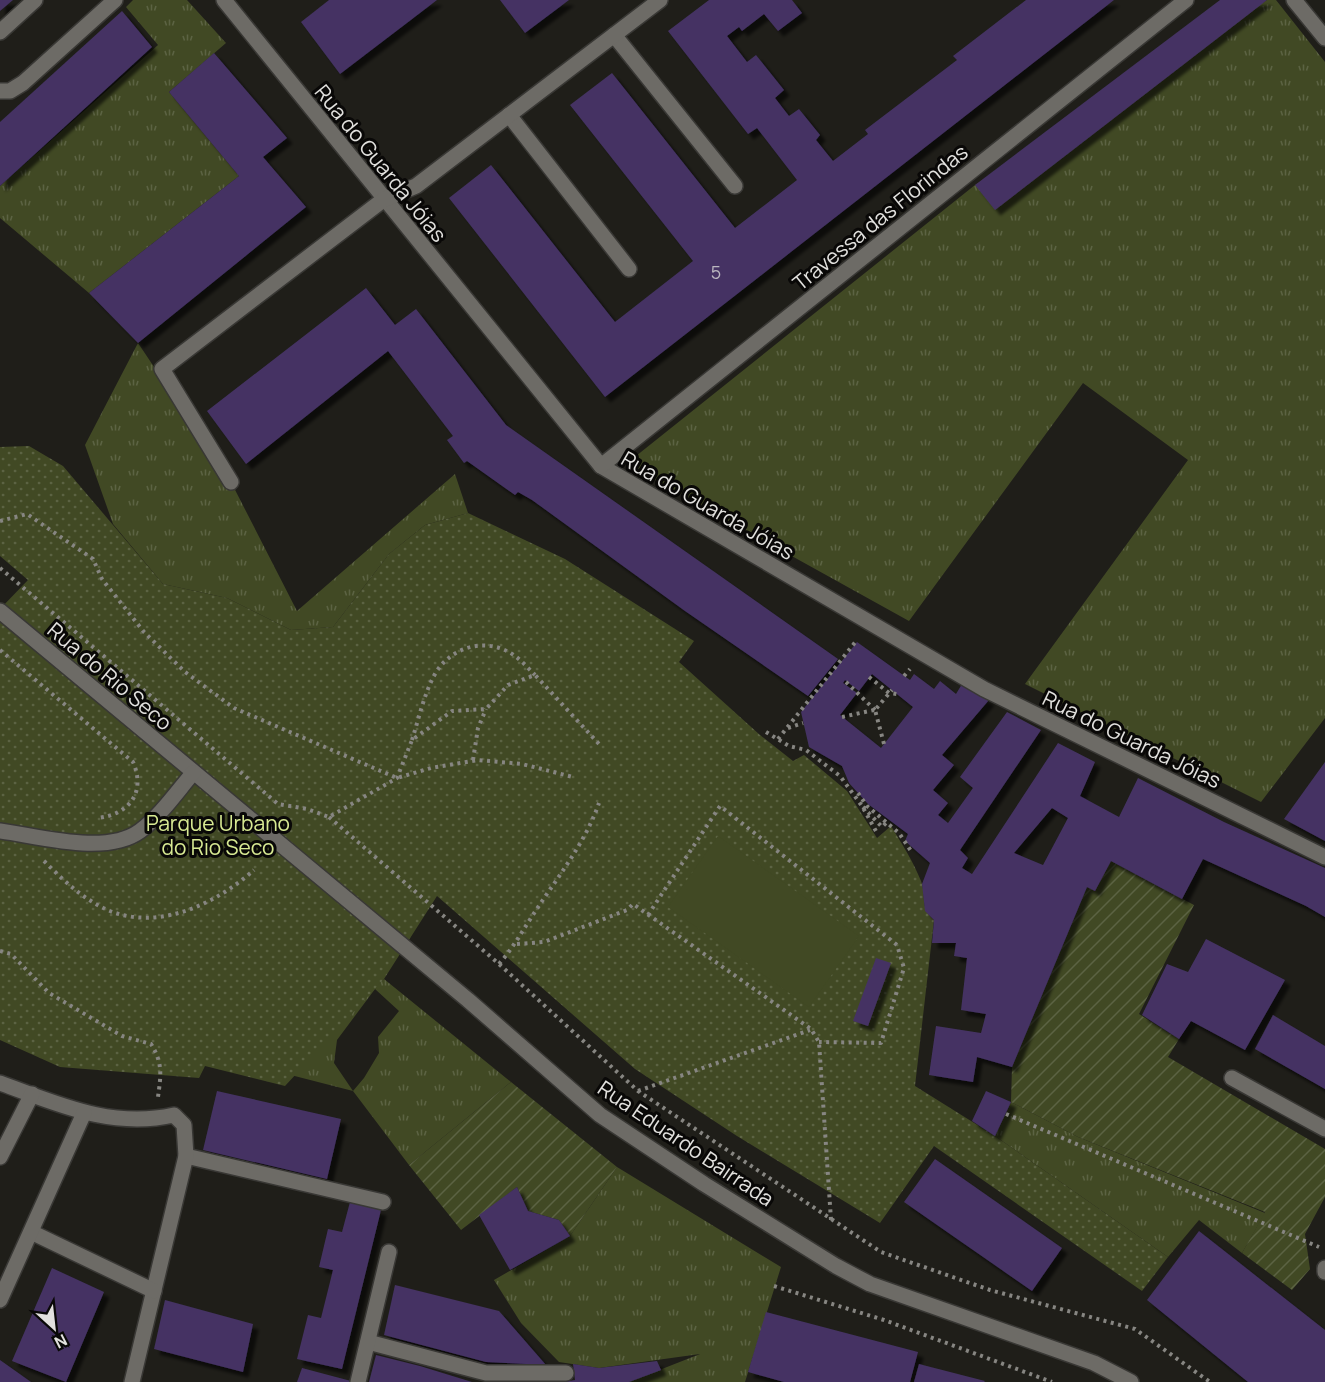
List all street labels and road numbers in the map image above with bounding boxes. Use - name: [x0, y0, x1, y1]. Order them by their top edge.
- street label: Rua do Guarda Jóias: [309, 78, 453, 248]
- street label: Travessa das Florindas: [787, 138, 973, 296]
- street label: Rua do Guarda Jóias: [617, 444, 799, 566]
- street label: Rua do Rio Seco: [42, 616, 178, 736]
- street label: Rua do Guarda Jóias: [1038, 684, 1226, 794]
- street label: Rua Eduardo Bairrada: [593, 1074, 779, 1212]

